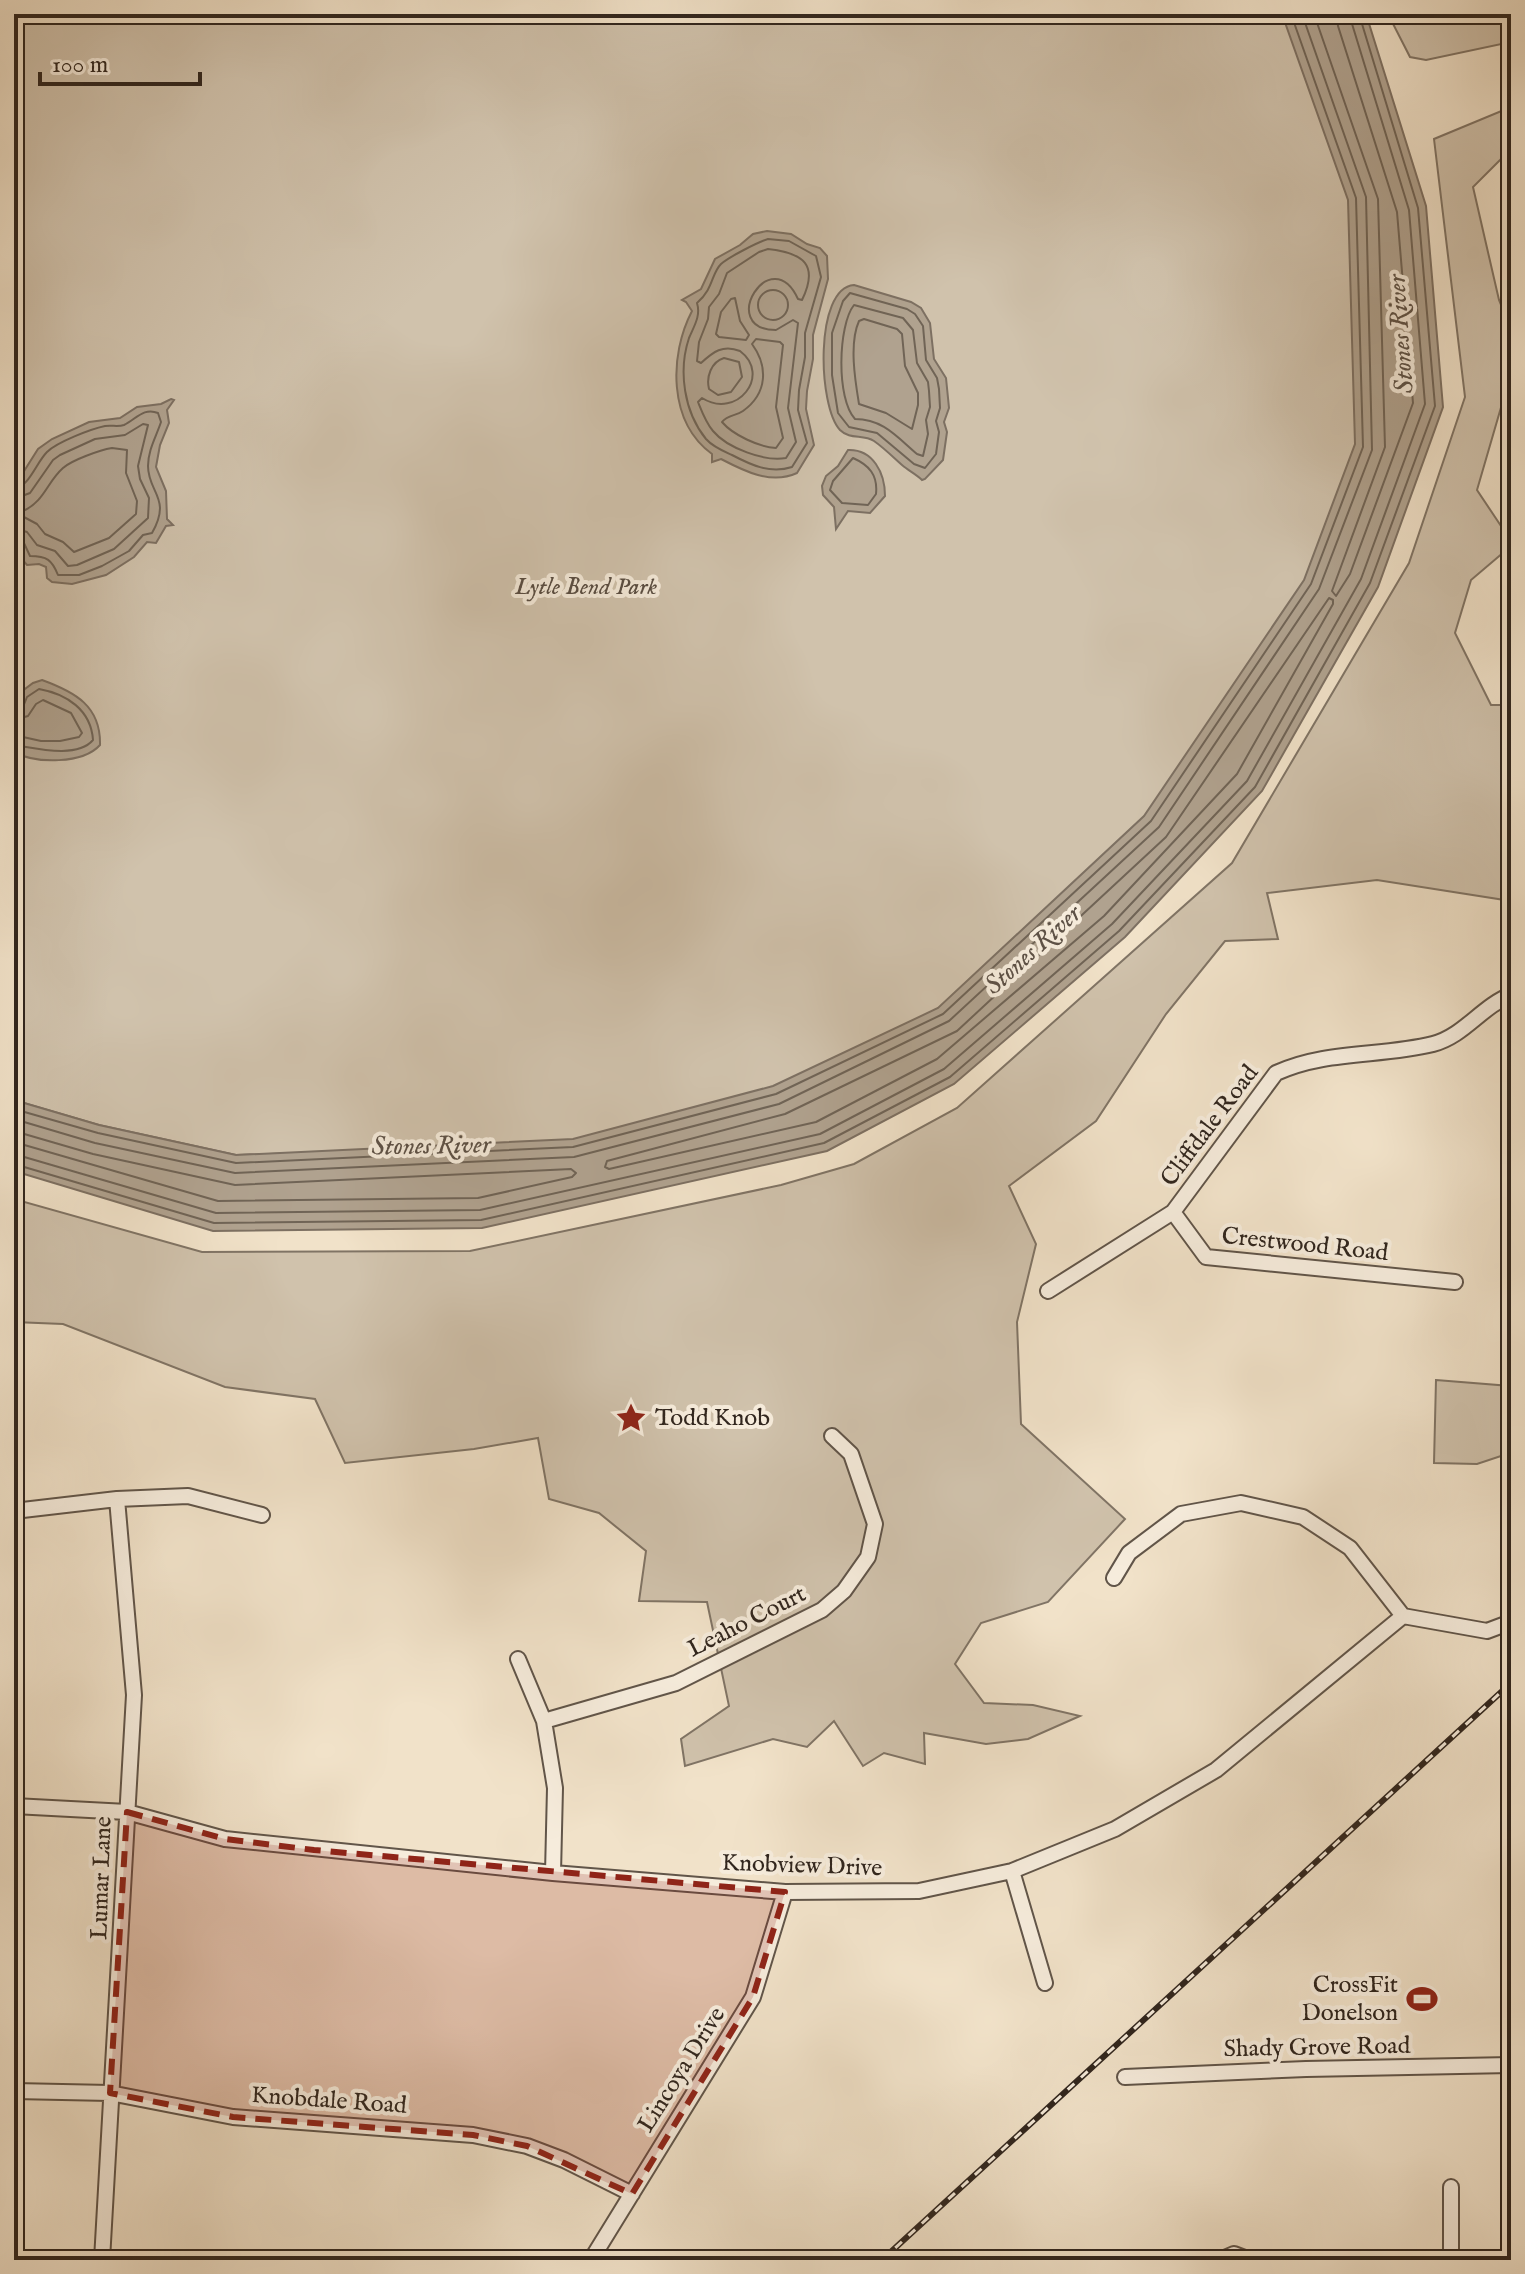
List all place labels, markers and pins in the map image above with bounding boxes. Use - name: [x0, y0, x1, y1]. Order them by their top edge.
- place icon: Todd Knob: [614, 1401, 648, 1435]
- place label: Todd Knob: [655, 1403, 770, 1434]
- place label: CrossFit Donelson: [1301, 1970, 1398, 2029]
- sports icon: CrossFit Donelson: [1405, 1982, 1439, 2016]

